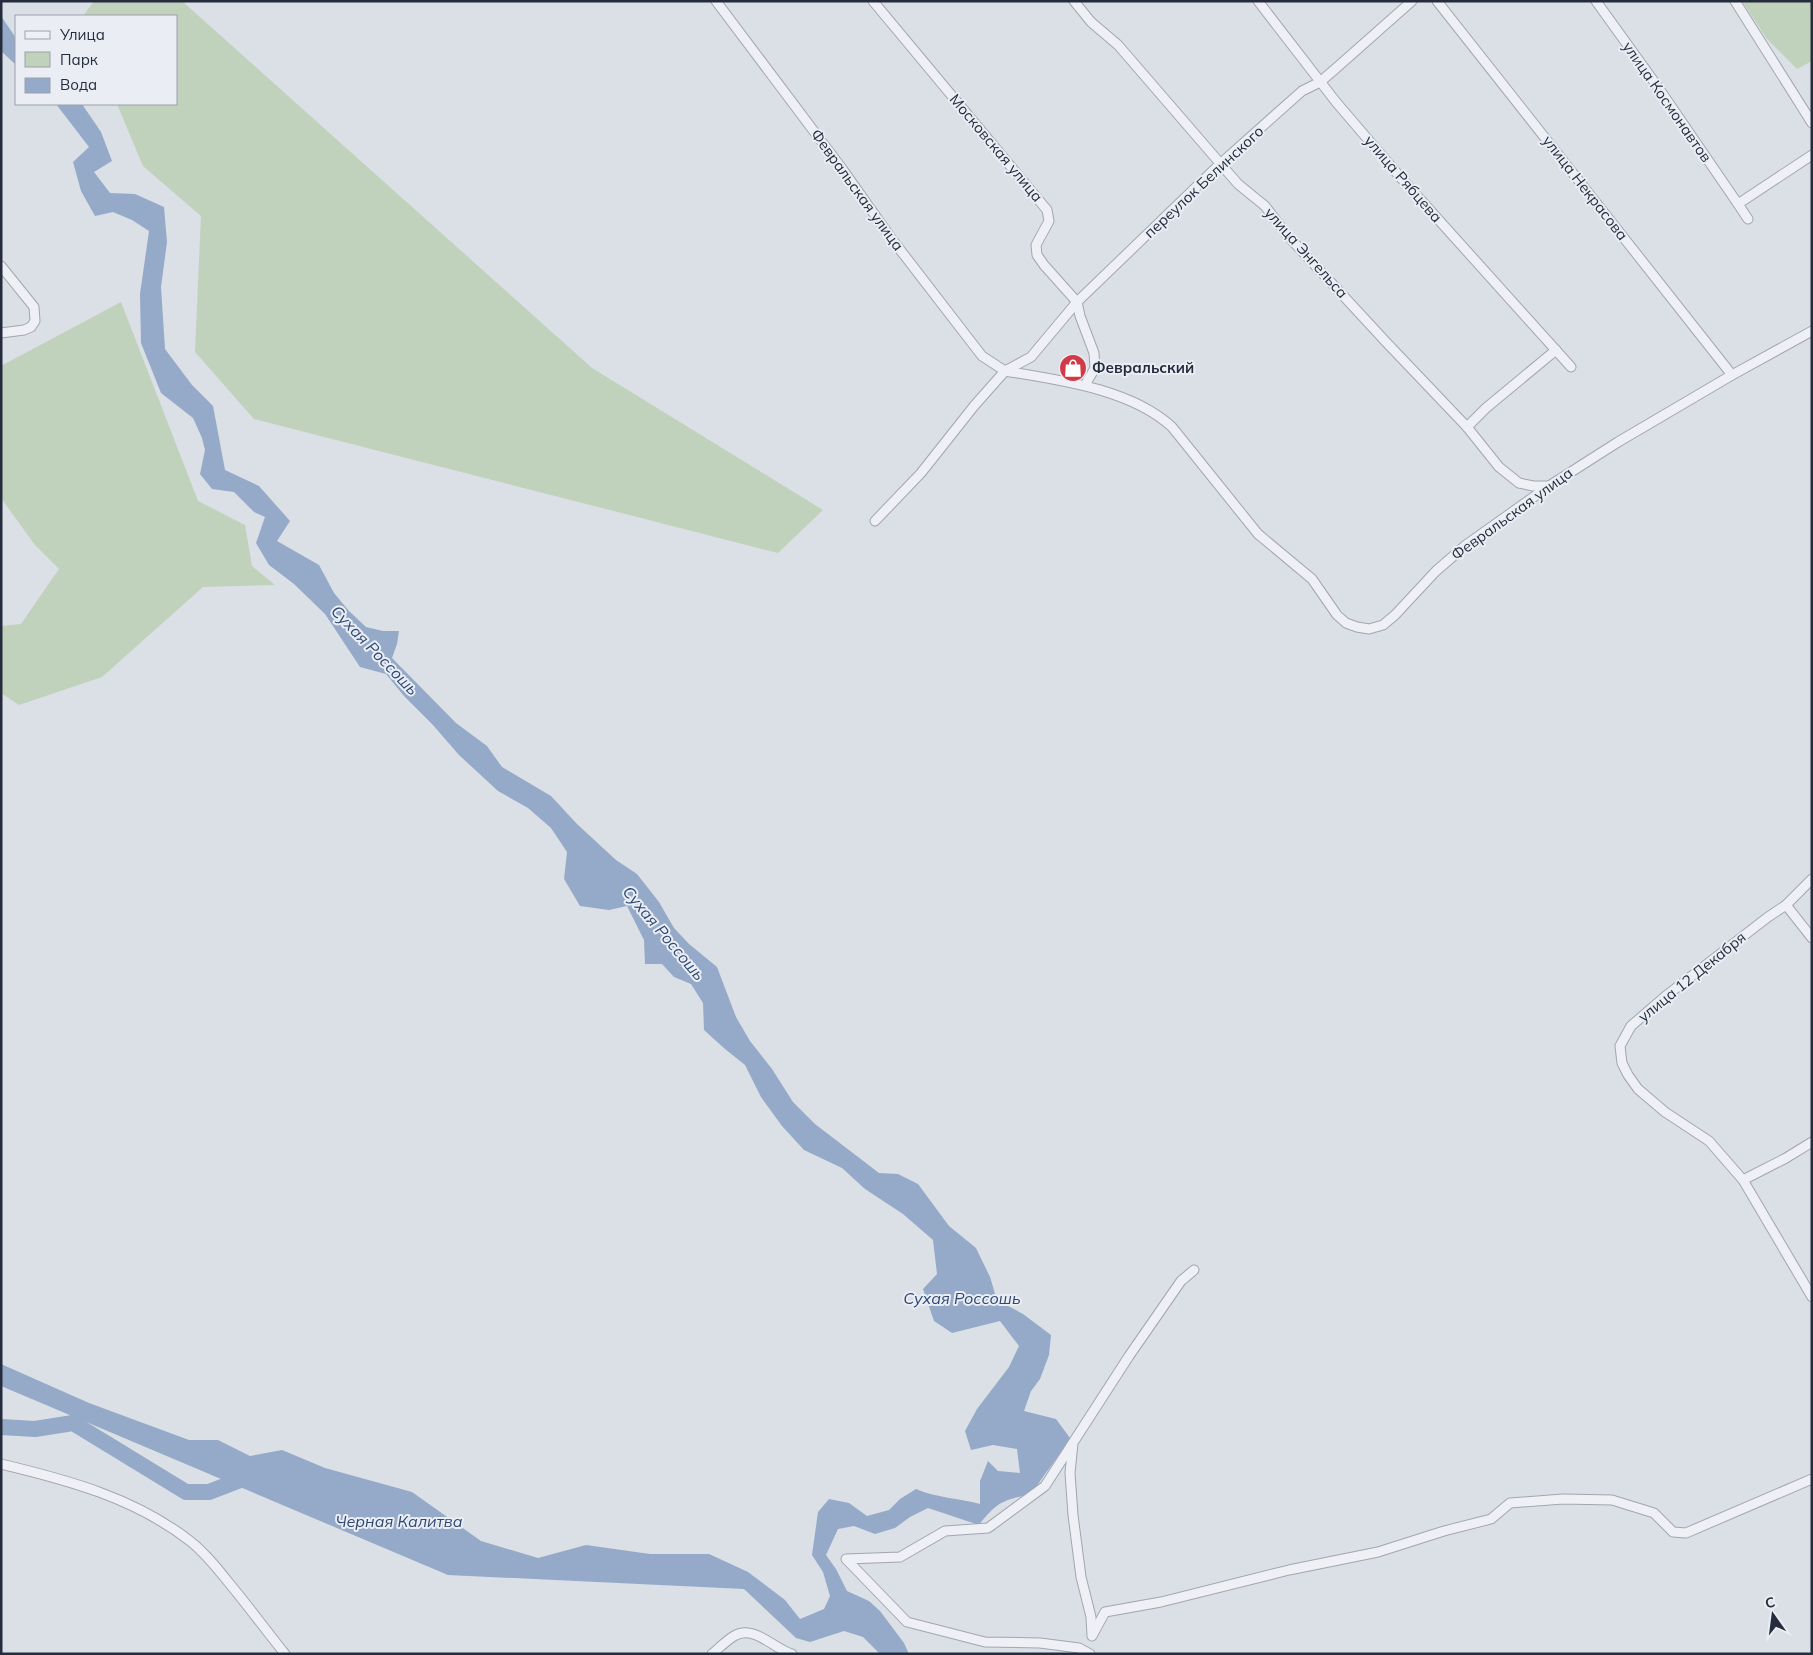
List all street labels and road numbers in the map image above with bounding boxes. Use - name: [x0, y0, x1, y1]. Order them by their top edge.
- street label: улица Космонавтов: [1619, 38, 1716, 166]
- street label: Московская улица: [946, 90, 1047, 205]
- street label: переулок Белинского: [1140, 121, 1267, 242]
- street label: Февральская улица: [807, 125, 908, 254]
- street label: улица Рябцева: [1360, 131, 1446, 226]
- street label: улица Некрасова: [1539, 132, 1632, 244]
- street label: улица Энгельса: [1261, 203, 1352, 302]
- street label: Февральская улица: [1447, 463, 1576, 564]
- street label: улица 12 Декабря: [1634, 927, 1749, 1026]

